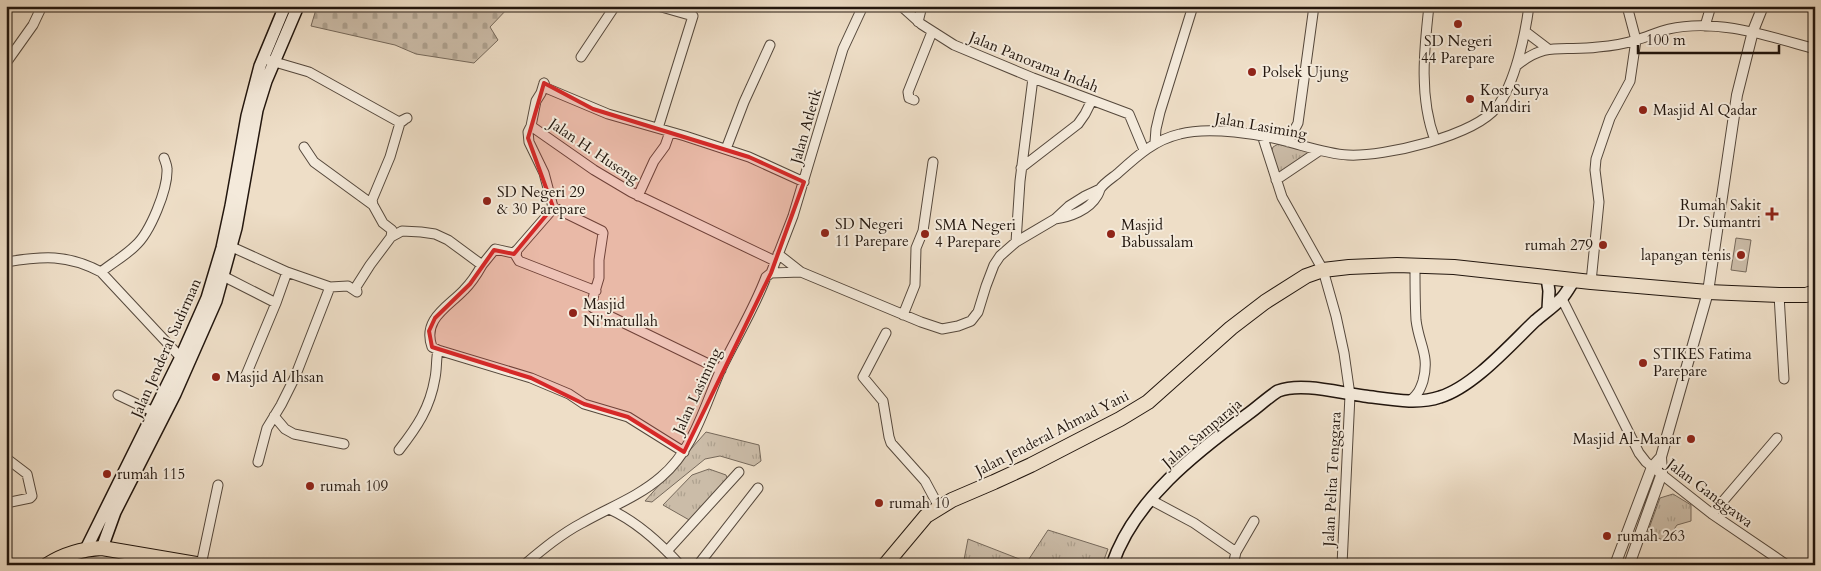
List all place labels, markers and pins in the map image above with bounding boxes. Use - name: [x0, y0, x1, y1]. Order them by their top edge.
- marker: SD Negeri 44 Parepare: [1452, 18, 1464, 30]
- place label: SD Negeri 44 Parepare: [1421, 31, 1495, 68]
- place label: Polsek Ujung: [1262, 62, 1349, 82]
- marker: Polsek Ujung: [1246, 66, 1258, 78]
- place label: Kost Surya Mandiri: [1480, 80, 1549, 117]
- marker: Kost Surya Mandiri: [1464, 93, 1476, 105]
- place label: Masjid Al Qadar: [1653, 100, 1757, 120]
- marker: Masjid Al Qadar: [1637, 104, 1649, 116]
- place label: SD Negeri 29 & 30 Parepare: [497, 182, 586, 219]
- marker: SD Negeri 29 & 30 Parepare: [481, 195, 493, 207]
- place label: Rumah Sakit Dr. Sumantri: [1678, 195, 1761, 232]
- marker: Rumah Sakit Dr. Sumantri: [1765, 207, 1779, 221]
- place label: SD Negeri 11 Parepare: [835, 214, 909, 251]
- place label: SMA Negeri 4 Parepare: [935, 215, 1016, 252]
- place label: Masjid Babussalam: [1121, 215, 1194, 252]
- marker: SD Negeri 11 Parepare: [819, 227, 831, 239]
- marker: SMA Negeri 4 Parepare: [919, 228, 931, 240]
- marker: Masjid Babussalam: [1105, 228, 1117, 240]
- place label: rumah 279: [1525, 235, 1593, 255]
- marker: rumah 279: [1597, 239, 1609, 251]
- place label: lapangan tenis: [1641, 245, 1731, 265]
- marker: lapangan tenis: [1735, 249, 1747, 261]
- place label: Masjid Ni'matullah: [583, 294, 659, 331]
- marker: Masjid Ni'matullah: [567, 307, 579, 319]
- place label: STIKES Fatima Parepare: [1653, 344, 1752, 381]
- marker: STIKES Fatima Parepare: [1637, 357, 1649, 369]
- place label: Masjid Al Ihsan: [226, 367, 324, 387]
- marker: Masjid Al Ihsan: [210, 371, 222, 383]
- place label: Masjid Al-Manar: [1573, 429, 1682, 449]
- marker: Masjid Al-Manar: [1685, 433, 1697, 445]
- place label: rumah 115: [117, 464, 185, 484]
- marker: rumah 115: [101, 468, 113, 480]
- place label: rumah 109: [320, 476, 388, 496]
- marker: rumah 109: [304, 480, 316, 492]
- place label: rumah 10: [889, 493, 950, 513]
- marker: rumah 10: [873, 497, 885, 509]
- place label: rumah 263: [1617, 526, 1685, 546]
- marker: rumah 263: [1601, 530, 1613, 542]

